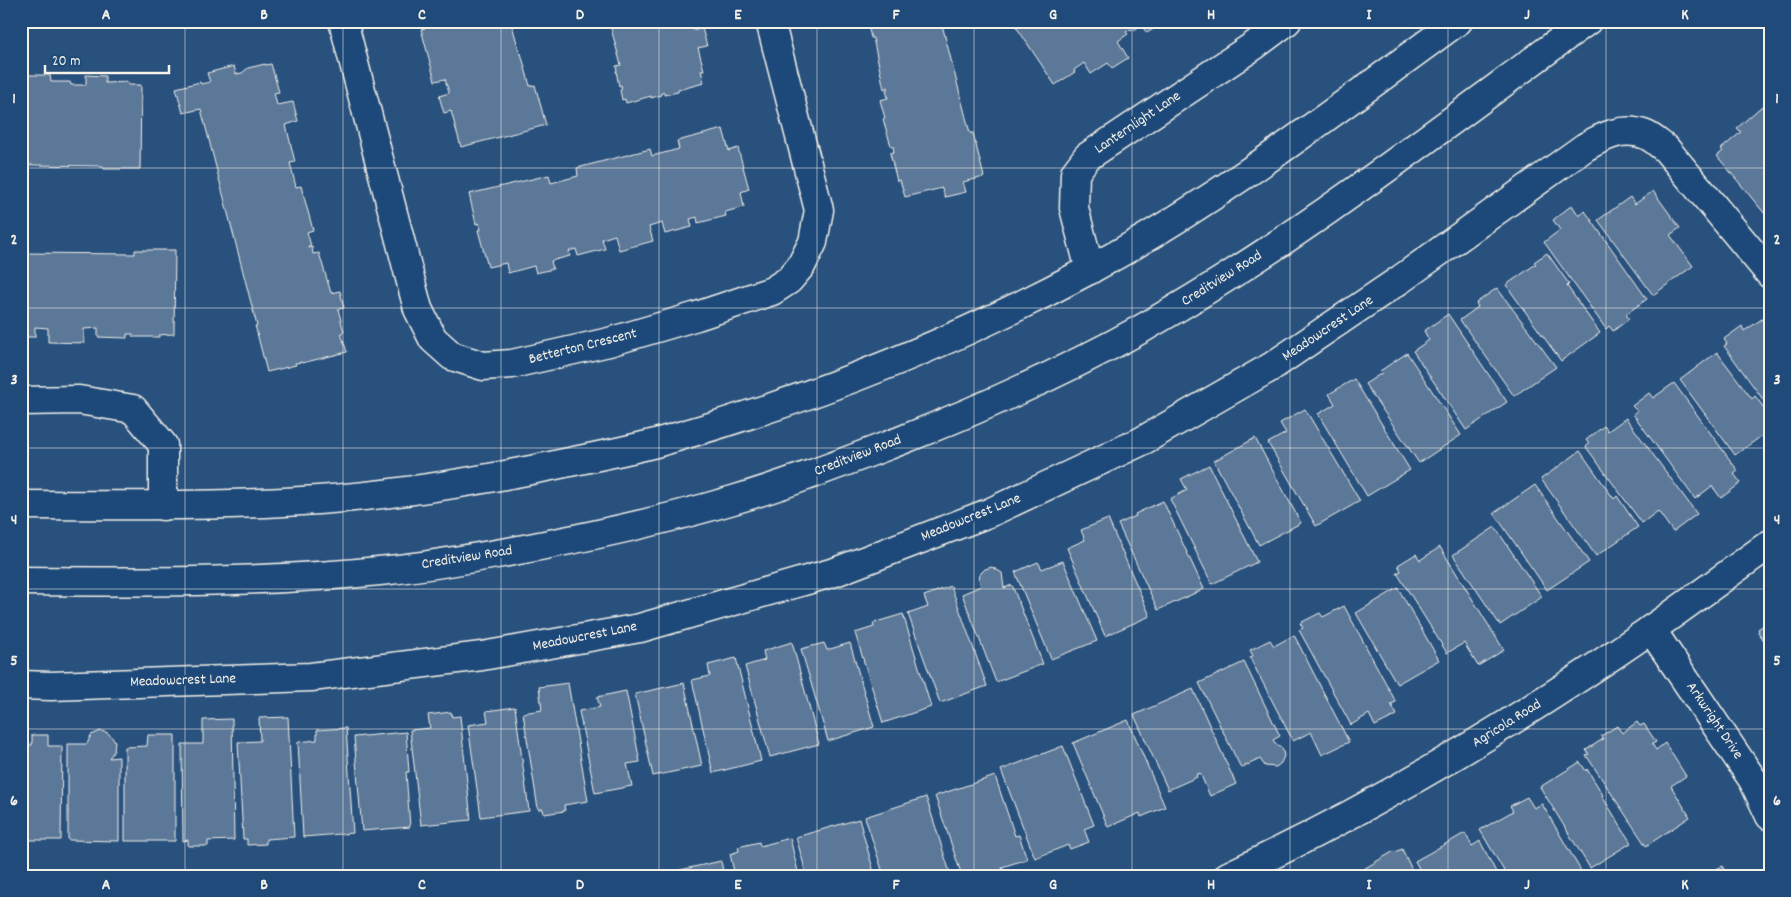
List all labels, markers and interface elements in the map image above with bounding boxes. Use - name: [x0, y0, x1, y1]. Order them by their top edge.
- text: A: [102, 4, 111, 27]
- text: B: [260, 4, 268, 27]
- text: C: [418, 4, 426, 27]
- text: D: [576, 4, 585, 27]
- text: E: [734, 4, 742, 27]
- text: F: [892, 4, 900, 27]
- text: G: [1049, 4, 1057, 27]
- text: H: [1207, 4, 1215, 27]
- text: I: [1367, 4, 1373, 27]
- text: J: [1524, 4, 1530, 27]
- text: K: [1681, 4, 1689, 27]
- scale bar: [45, 42, 169, 74]
- text: 20 m: [52, 51, 80, 73]
- street label: Lanternlight Lane: [1090, 86, 1186, 160]
- text: 1: [12, 88, 16, 111]
- text: 1: [1775, 88, 1779, 111]
- text: 2: [11, 229, 18, 252]
- text: 2: [1774, 229, 1781, 252]
- street label: Creditview Road: [1177, 245, 1267, 313]
- street label: Meadowcrest Lane: [1278, 290, 1378, 368]
- street label: Betterton Crescent: [527, 323, 640, 371]
- text: 3: [10, 369, 18, 392]
- text: 3: [1773, 369, 1781, 392]
- street label: Creditview Road: [811, 429, 905, 483]
- street label: Meadowcrest Lane: [918, 488, 1025, 548]
- text: 4: [11, 509, 17, 532]
- text: 4: [1774, 509, 1780, 532]
- street label: Creditview Road: [420, 540, 514, 576]
- street label: Meadowcrest Lane: [531, 616, 640, 658]
- text: 5: [10, 650, 18, 673]
- text: 5: [1773, 650, 1781, 673]
- street label: Meadowcrest Lane: [130, 668, 237, 694]
- street label: Arkwright Drive: [1680, 678, 1748, 764]
- street label: Agricola Road: [1468, 694, 1546, 754]
- text: 6: [10, 790, 18, 813]
- text: 6: [1773, 790, 1781, 813]
- text: A: [102, 874, 111, 897]
- text: B: [260, 874, 268, 897]
- text: C: [418, 874, 426, 897]
- text: D: [576, 874, 585, 897]
- text: E: [734, 874, 742, 897]
- text: F: [892, 874, 900, 897]
- text: G: [1049, 874, 1057, 897]
- text: H: [1207, 874, 1215, 897]
- text: I: [1367, 874, 1373, 897]
- text: J: [1524, 874, 1530, 897]
- text: K: [1681, 874, 1689, 897]

